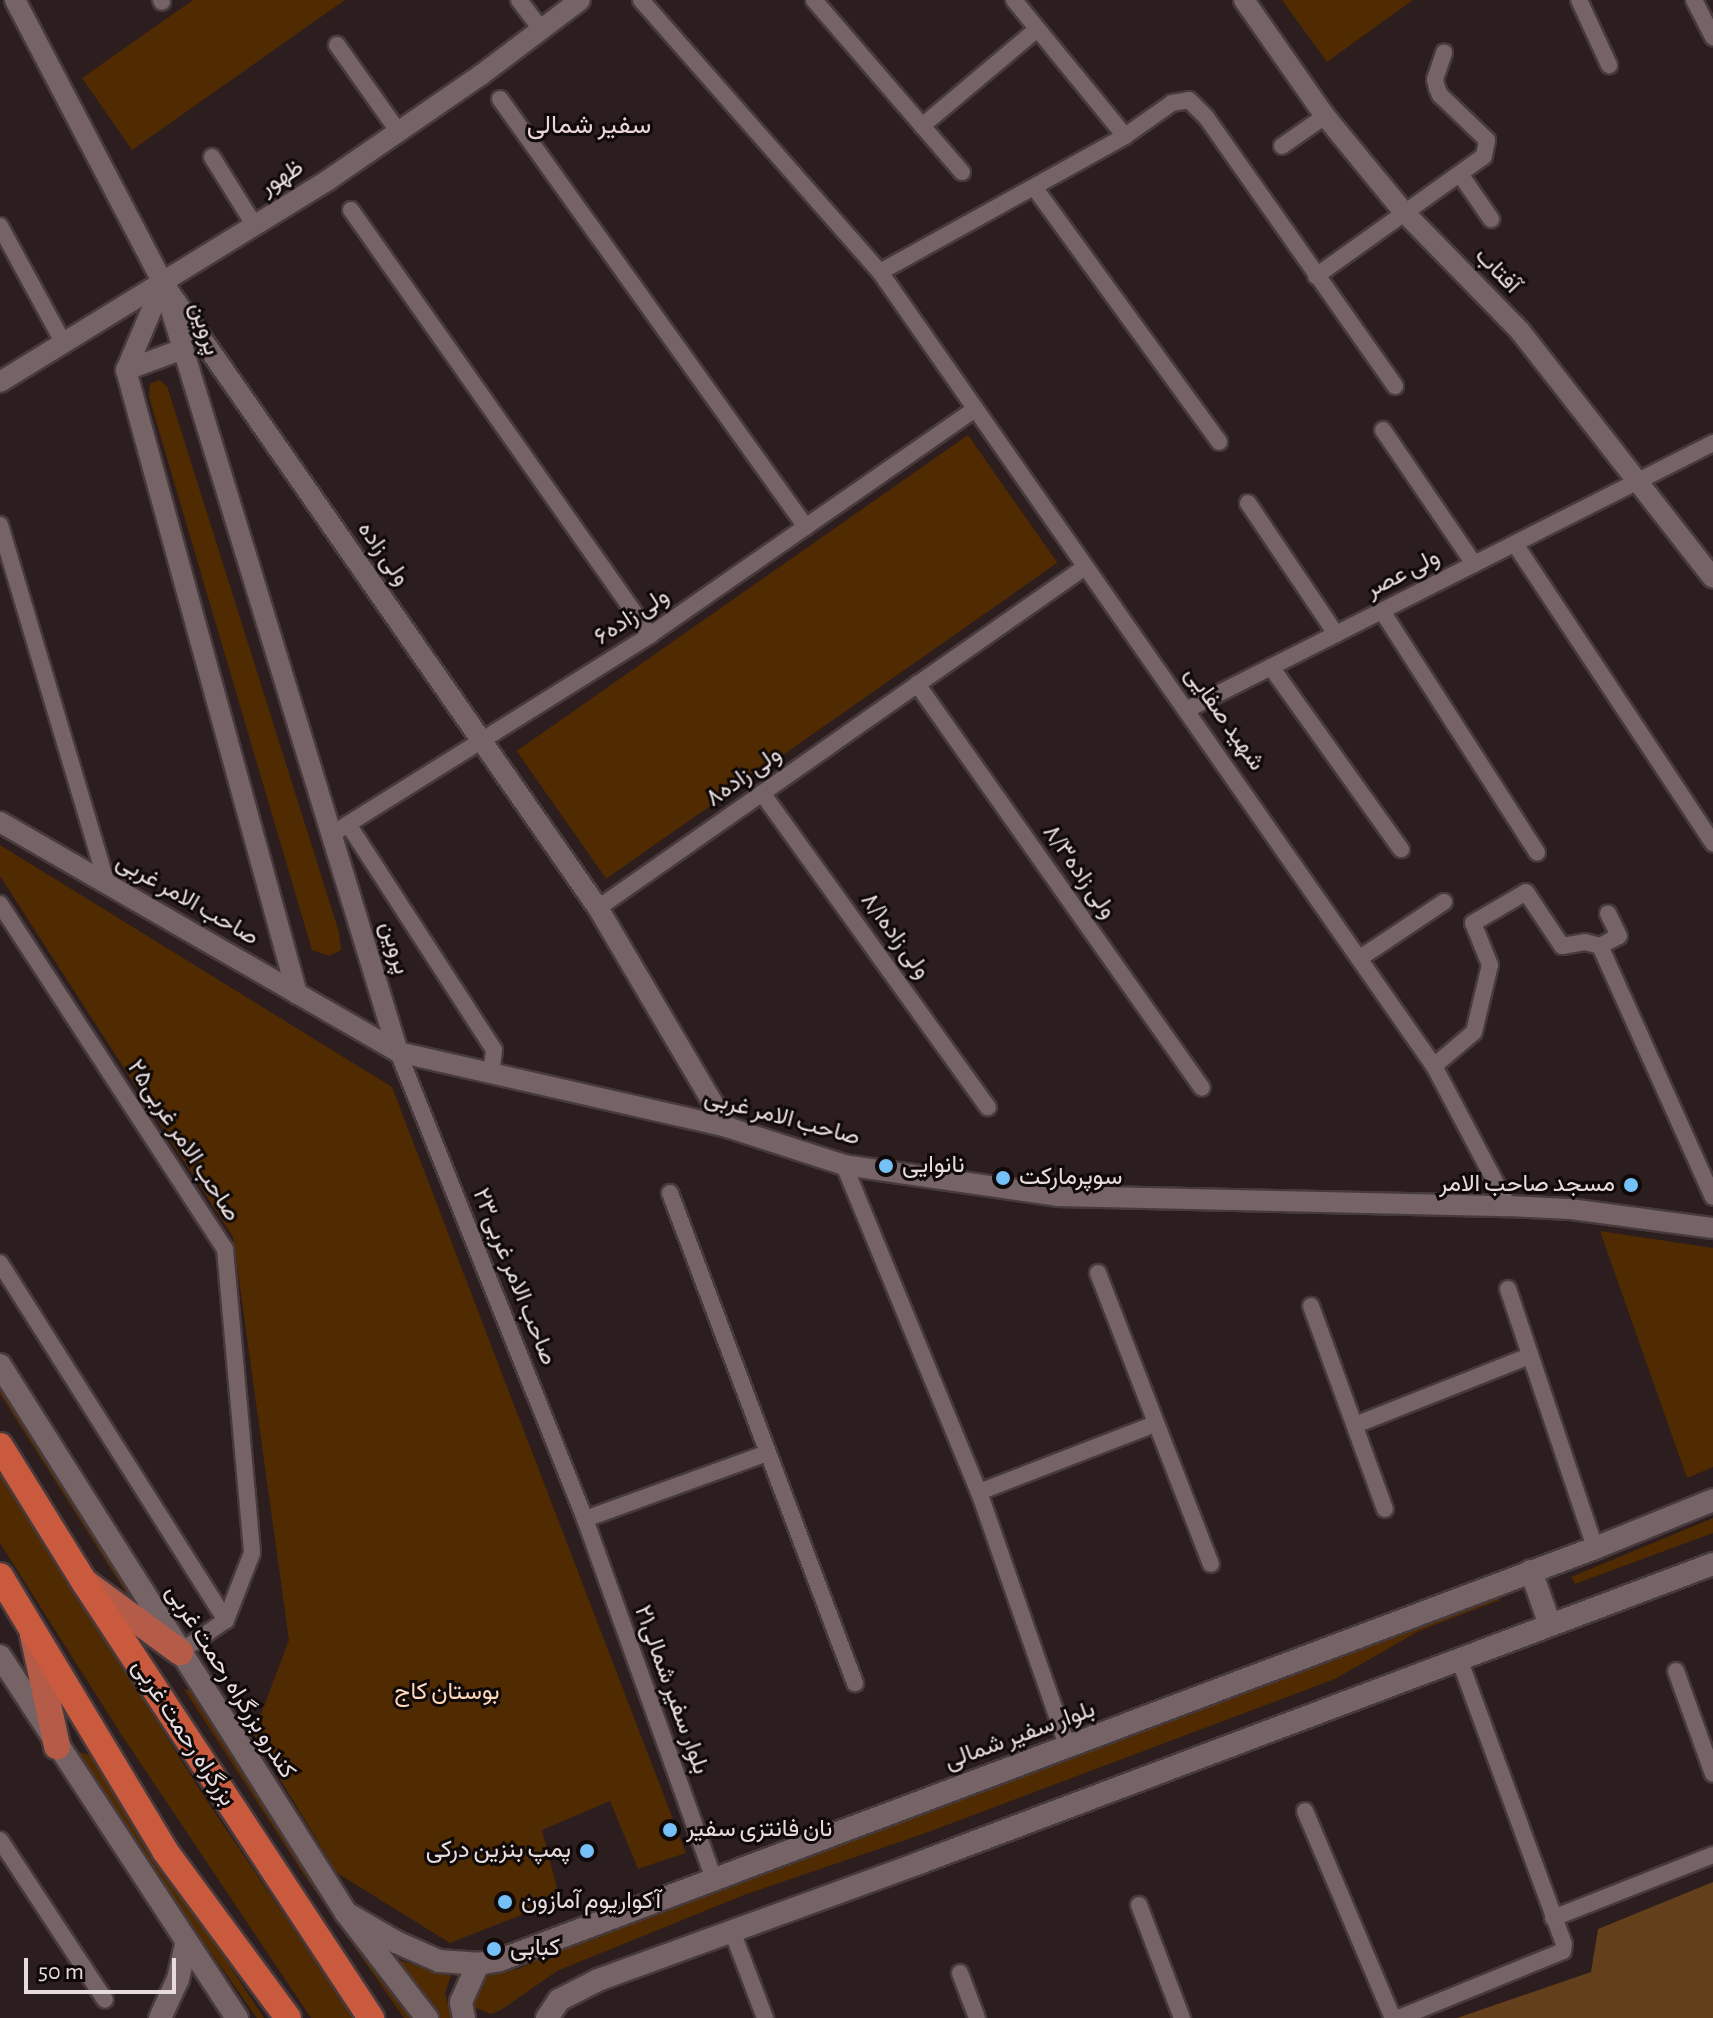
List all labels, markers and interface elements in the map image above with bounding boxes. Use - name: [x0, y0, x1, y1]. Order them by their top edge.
- district label: سفیر شمالی: [527, 110, 651, 142]
- street label: ظهور: [255, 153, 309, 203]
- street label: آفتاب: [1468, 242, 1526, 300]
- street label: پروین: [182, 299, 226, 359]
- street label: ولی زاده: [351, 516, 415, 592]
- street label: ولی عصر: [1361, 543, 1445, 605]
- street label: ولی زاده۶: [589, 582, 675, 652]
- street label: شهید صفایی: [1178, 661, 1270, 777]
- street label: ولی زاده۸: [700, 741, 788, 813]
- street label: ولی زاده۸/۳: [1036, 819, 1122, 925]
- street label: صاحب الامر غربی: [111, 848, 263, 952]
- street label: ولی زاده۸/۱: [854, 887, 936, 985]
- street label: پروین: [372, 918, 416, 978]
- street label: صاحب الامر غربی۲۵: [120, 1055, 246, 1227]
- street label: صاحب الامر غربی: [701, 1083, 863, 1153]
- place label: نانوایی: [902, 1152, 965, 1180]
- marker: نانوایی: [877, 1157, 895, 1175]
- place label: سوپرمارکت: [1019, 1164, 1122, 1192]
- marker: سوپرمارکت: [994, 1169, 1012, 1187]
- place label: مسجد صاحب الامر: [1439, 1171, 1615, 1199]
- marker: مسجد صاحب الامر: [1622, 1176, 1640, 1194]
- street label: صاحب الامر غربی۲۳: [465, 1184, 563, 1370]
- street label: کندرو بزرگراه رحمت غربی: [159, 1580, 301, 1784]
- street label: بلوار سفیر شمالی۲۱: [627, 1602, 715, 1778]
- street label: بزرگراه رحمت غربی: [125, 1654, 241, 1812]
- park label: بوستان کاج: [394, 1679, 500, 1707]
- street label: بلوار سفیر شمالی: [941, 1695, 1099, 1777]
- place label: نان فانتزی سفیر: [686, 1816, 832, 1844]
- marker: نان فانتزی سفیر: [661, 1821, 679, 1839]
- place label: پمپ بنزین درکی: [426, 1837, 571, 1865]
- marker: پمپ بنزین درکی: [578, 1842, 596, 1860]
- place label: آکواریوم آمازون: [521, 1888, 661, 1916]
- marker: آکواریوم آمازون: [496, 1893, 514, 1911]
- place label: کبابی: [510, 1935, 560, 1963]
- marker: کبابی: [485, 1940, 503, 1958]
- scale bar: [28, 1942, 180, 1992]
- text: 50 m: [38, 1960, 84, 1984]

